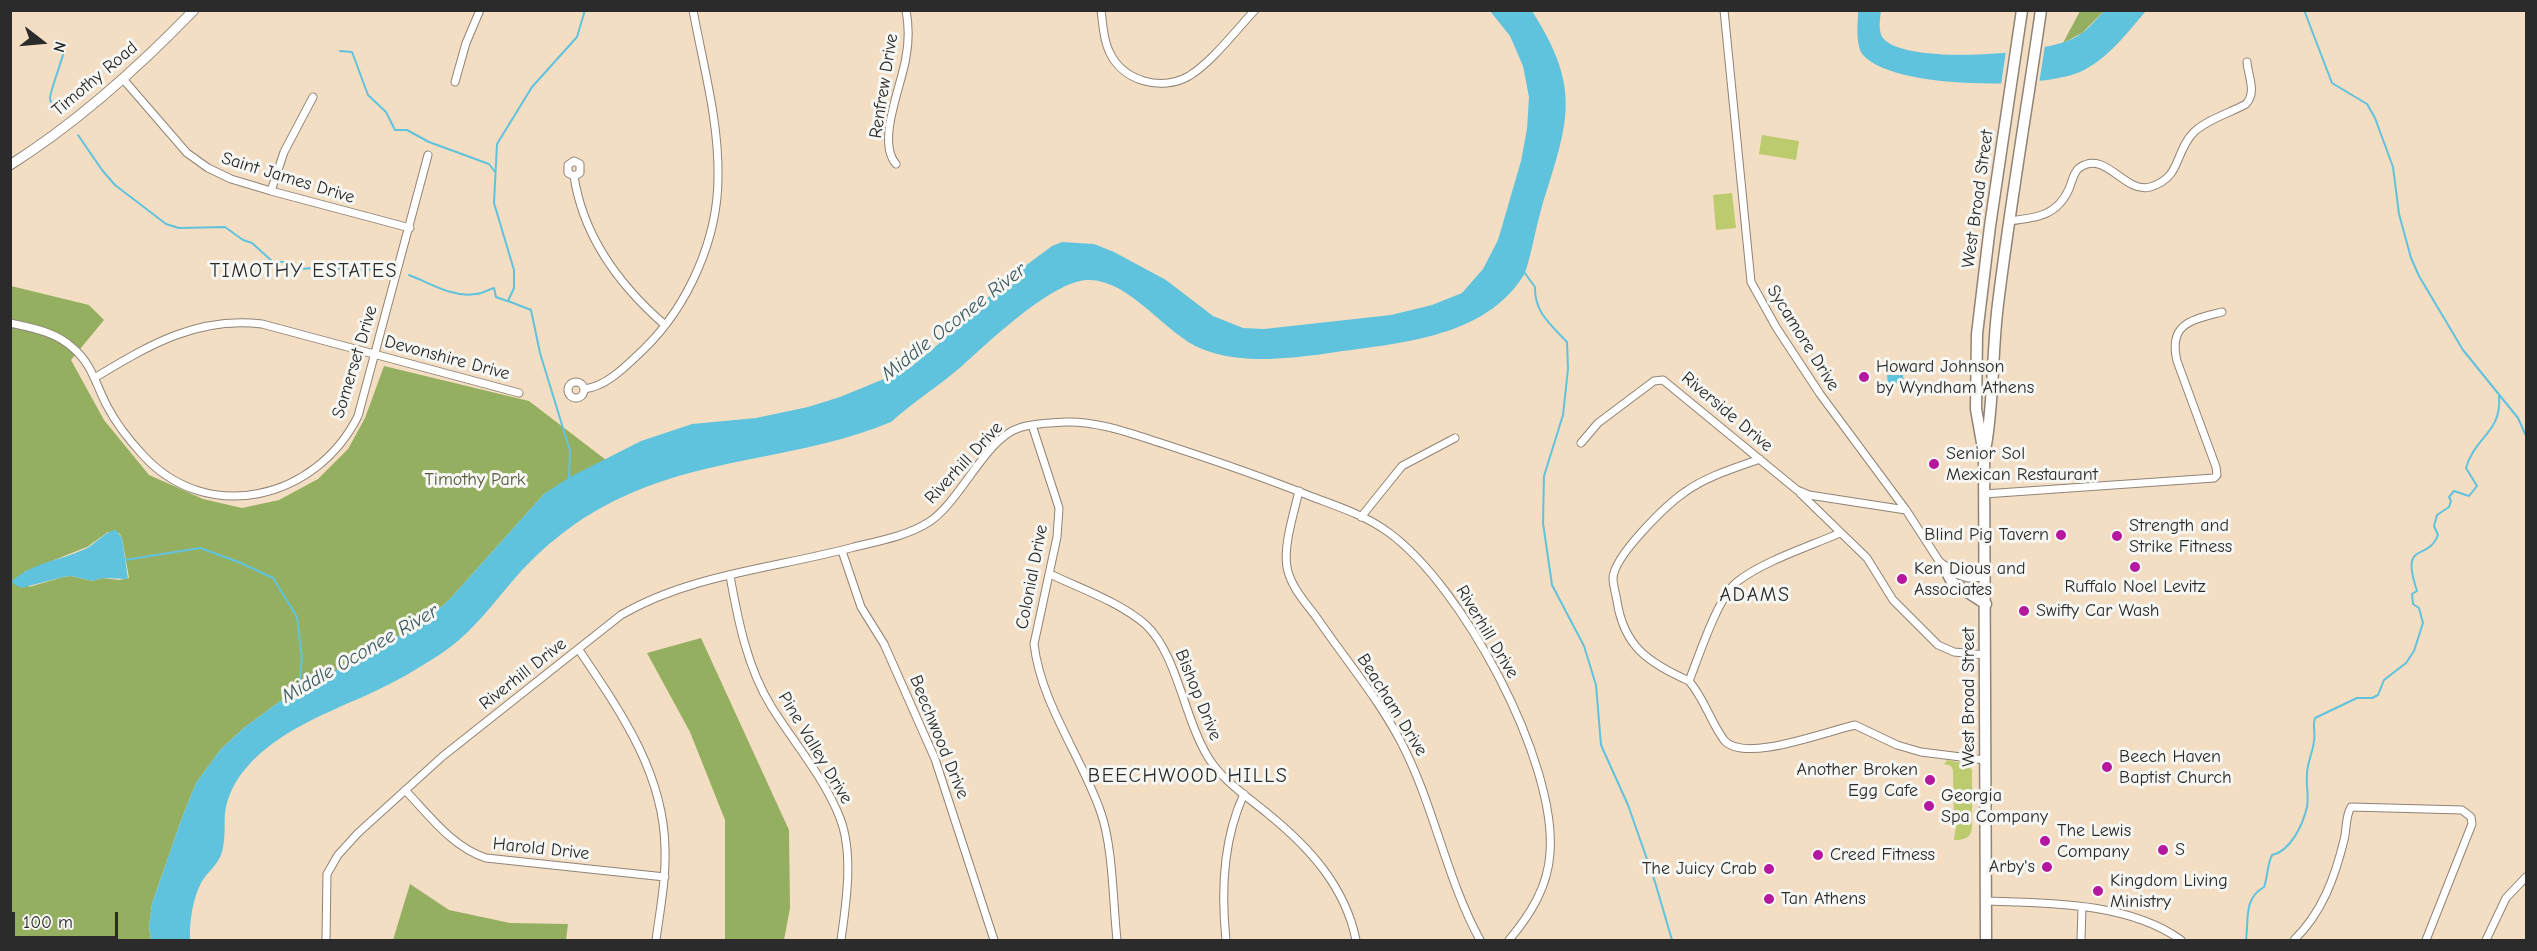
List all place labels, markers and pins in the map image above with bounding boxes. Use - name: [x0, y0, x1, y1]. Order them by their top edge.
- place label: Howard Johnson by Wyndham Athens: [1876, 356, 2034, 398]
- marker: Howard Johnson by Wyndham Athens: [1857, 370, 1871, 384]
- place label: Senior Sol Mexican Restaurant: [1946, 443, 2098, 486]
- marker: Senior Sol Mexican Restaurant: [1927, 457, 1941, 471]
- place label: Strength and Strike Fitness: [2129, 515, 2232, 558]
- place label: Blind Pig Tavern: [1924, 524, 2049, 546]
- marker: Blind Pig Tavern: [2054, 528, 2068, 542]
- marker: Strength and Strike Fitness: [2110, 529, 2124, 543]
- place label: Ken Dious and Associates: [1914, 558, 2025, 600]
- marker: Ruffalo Noel Levitz: [2128, 560, 2142, 574]
- marker: Ken Dious and Associates: [1895, 572, 1909, 586]
- place label: Ruffalo Noel Levitz: [2064, 576, 2206, 598]
- place label: Swifty Car Wash: [2036, 600, 2159, 622]
- marker: Swifty Car Wash: [2017, 604, 2031, 618]
- place label: Beech Haven Baptist Church: [2119, 746, 2232, 789]
- place label: Another Broken Egg Cafe: [1796, 759, 1918, 802]
- marker: Beech Haven Baptist Church: [2100, 760, 2114, 774]
- marker: Another Broken Egg Cafe: [1923, 773, 1937, 787]
- place label: Georgia Spa Company: [1941, 785, 2048, 828]
- marker: Georgia Spa Company: [1922, 799, 1936, 813]
- place label: The Lewis Company: [2057, 820, 2131, 862]
- marker: The Lewis Company: [2038, 834, 2052, 848]
- place label: S: [2175, 839, 2185, 861]
- marker: S: [2156, 843, 2170, 857]
- place label: Creed Fitness: [1830, 844, 1935, 866]
- marker: Creed Fitness: [1811, 848, 1825, 862]
- place label: Arby's: [1989, 856, 2035, 878]
- place label: The Juicy Crab: [1642, 858, 1757, 880]
- marker: Arby's: [2040, 860, 2054, 874]
- marker: The Juicy Crab: [1762, 862, 1776, 876]
- place label: Kingdom Living Ministry: [2110, 870, 2228, 912]
- marker: Kingdom Living Ministry: [2091, 884, 2105, 898]
- place label: Tan Athens: [1781, 888, 1866, 910]
- marker: Tan Athens: [1762, 892, 1776, 906]

